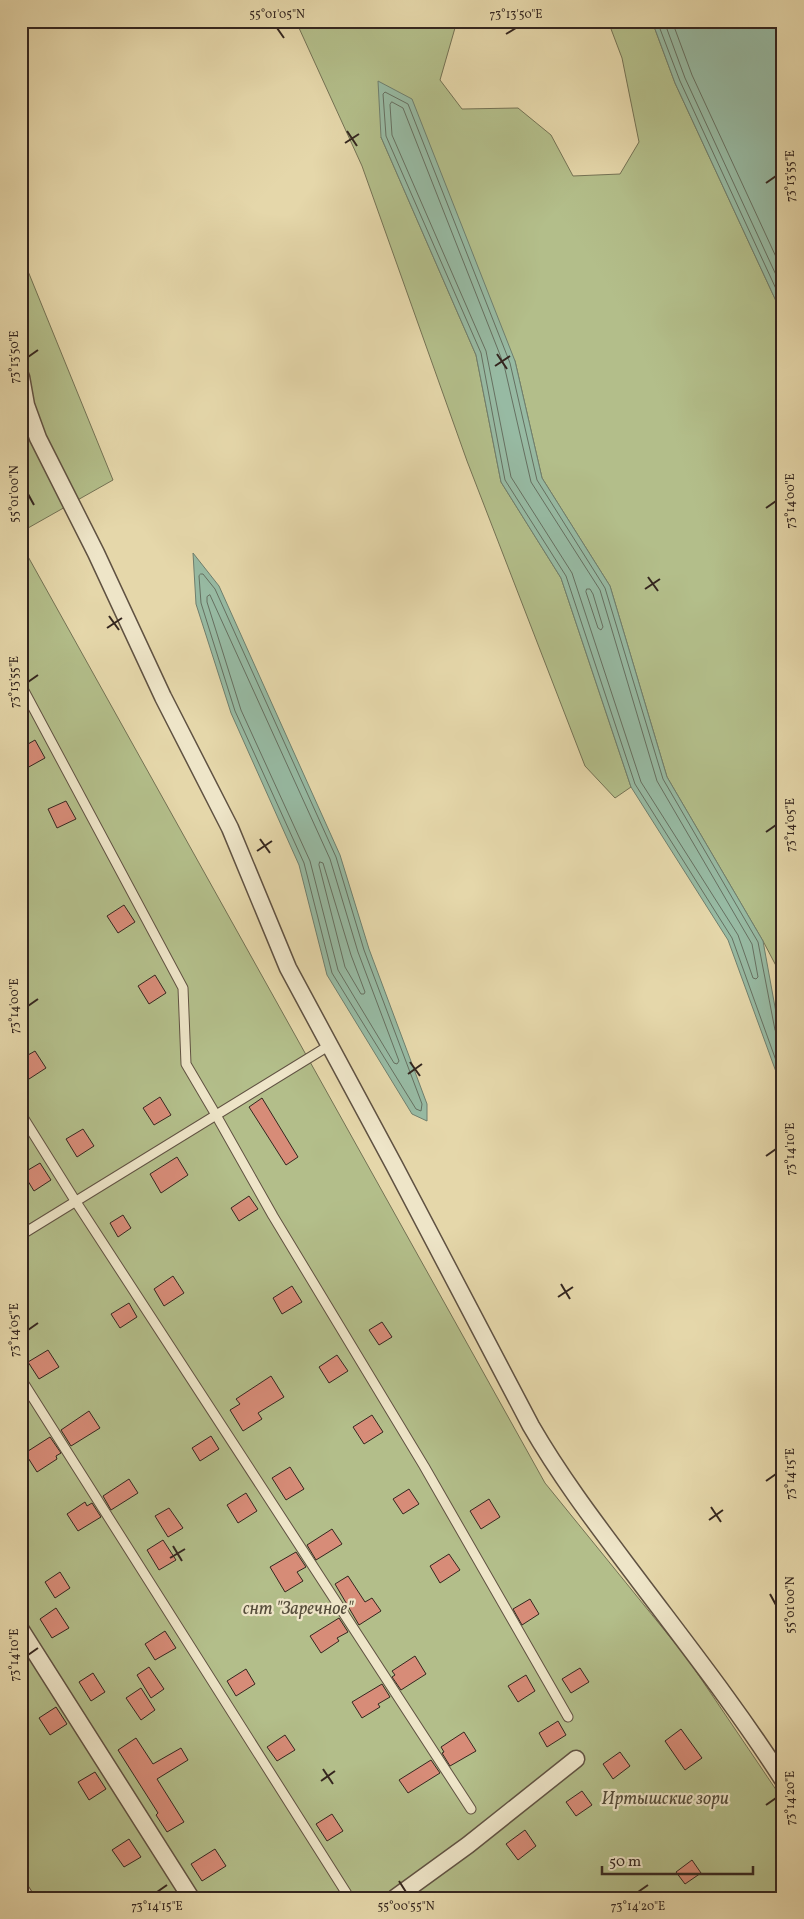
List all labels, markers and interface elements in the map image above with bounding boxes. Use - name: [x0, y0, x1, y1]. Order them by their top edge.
- text: 55°01'05"N: [249, 7, 305, 23]
- text: 73°13'50"E: [489, 7, 543, 23]
- text: 73°13'55"E: [783, 150, 799, 202]
- text: 73°13'50"E: [7, 330, 23, 384]
- text: 55°01'00"N: [7, 465, 23, 523]
- text: 73°14'00"E: [783, 473, 799, 529]
- text: 73°13'55"E: [7, 656, 23, 708]
- text: 73°14'05"E: [783, 798, 799, 852]
- text: 73°14'00"E: [7, 978, 23, 1034]
- text: 73°14'10"E: [783, 1123, 799, 1175]
- text: 73°14'05"E: [7, 1303, 23, 1357]
- text: 73°14'15"E: [783, 1448, 799, 1500]
- text: 55°01'00"N: [783, 1576, 799, 1634]
- park label: снт "Заречное": [243, 1597, 354, 1622]
- text: 73°14'10"E: [7, 1629, 23, 1681]
- text: 73°14'20"E: [783, 1771, 799, 1825]
- park label: Иртышские зори: [601, 1787, 729, 1812]
- scale bar: [602, 1844, 753, 1876]
- text: 50 m: [609, 1852, 641, 1873]
- text: 73°14'15"E: [131, 1899, 183, 1915]
- text: 55°00'55"N: [377, 1899, 435, 1915]
- text: 73°14'20"E: [611, 1899, 665, 1915]

